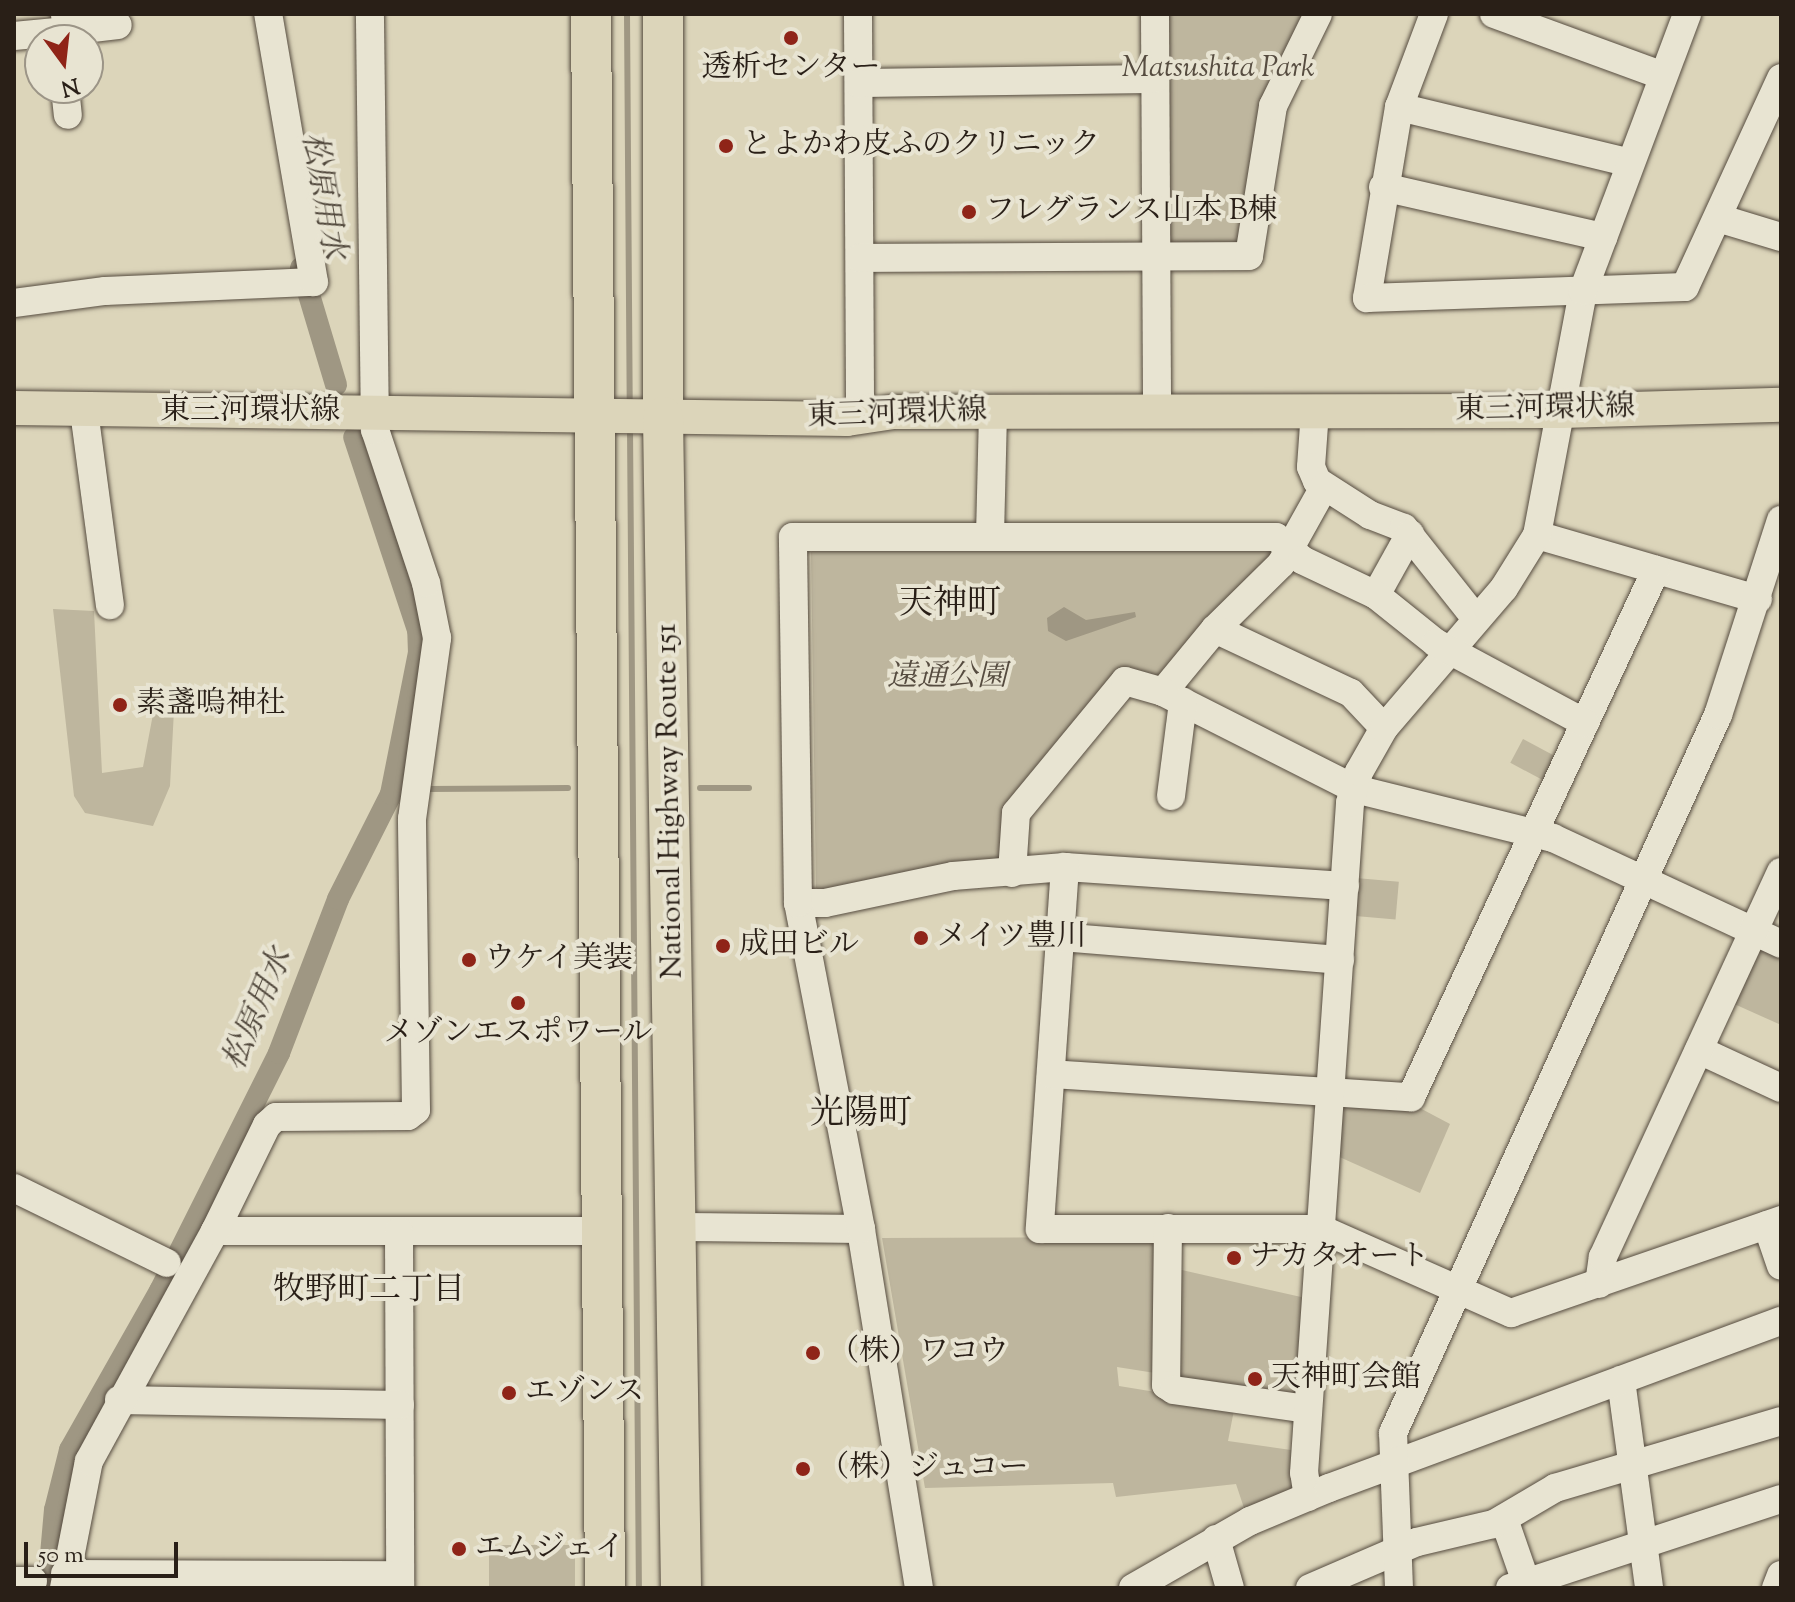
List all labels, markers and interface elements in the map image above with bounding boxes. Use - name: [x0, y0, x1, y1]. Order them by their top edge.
- north arrow: [24, 24, 104, 104]
- marker: 透析センター: [782, 29, 800, 47]
- place label: 透析センター: [701, 51, 881, 87]
- park label: Matsushita Park: [1121, 51, 1315, 87]
- text: N: [57, 68, 82, 103]
- place label: とよかわ皮ふのクリニック: [742, 128, 1102, 164]
- water label: 松原用水: [292, 130, 352, 262]
- marker: とよかわ皮ふのクリニック: [717, 137, 735, 155]
- place label: フレグランス山本 B棟: [985, 194, 1280, 230]
- marker: フレグランス山本 B棟: [960, 203, 978, 221]
- street label: 東三河環状線: [1455, 390, 1635, 430]
- street label: 東三河環状線: [160, 394, 340, 430]
- street label: 東三河環状線: [806, 394, 988, 436]
- district label: 天神町: [899, 585, 1001, 625]
- street label: National Highway Route 151: [650, 623, 692, 979]
- park label: 遠通公園: [887, 660, 1007, 696]
- place label: 素盞嗚神社: [136, 687, 286, 723]
- marker: 素盞嗚神社: [111, 696, 129, 714]
- place label: メイツ豊川: [937, 920, 1087, 956]
- place label: 成田ビル: [739, 928, 859, 964]
- marker: メイツ豊川: [912, 929, 930, 947]
- marker: 成田ビル: [714, 937, 732, 955]
- place label: ウケイ美装: [485, 942, 635, 978]
- water label: 松原用水: [216, 944, 302, 1076]
- marker: ウケイ美装: [460, 951, 478, 969]
- marker: メゾンエスポワール: [509, 994, 527, 1012]
- place label: メゾンエスポワール: [383, 1016, 653, 1052]
- district label: 光陽町: [810, 1095, 912, 1135]
- place label: ナカタオート: [1250, 1240, 1430, 1276]
- marker: ナカタオート: [1225, 1249, 1243, 1267]
- district label: 牧野町二丁目: [273, 1272, 465, 1310]
- place label: （株）ワコウ: [829, 1335, 1009, 1371]
- marker: （株）ワコウ: [804, 1344, 822, 1362]
- place label: 天神町会館: [1271, 1361, 1421, 1397]
- marker: 天神町会館: [1246, 1370, 1264, 1388]
- place label: エゾンス: [525, 1375, 645, 1411]
- marker: エゾンス: [500, 1384, 518, 1402]
- place label: （株）ジュコー: [819, 1451, 1029, 1487]
- marker: （株）ジュコー: [794, 1460, 812, 1478]
- scale bar: [28, 1526, 182, 1576]
- place label: エムジェイ: [475, 1531, 625, 1567]
- text: 50 m: [38, 1539, 84, 1573]
- marker: エムジェイ: [450, 1540, 468, 1558]

